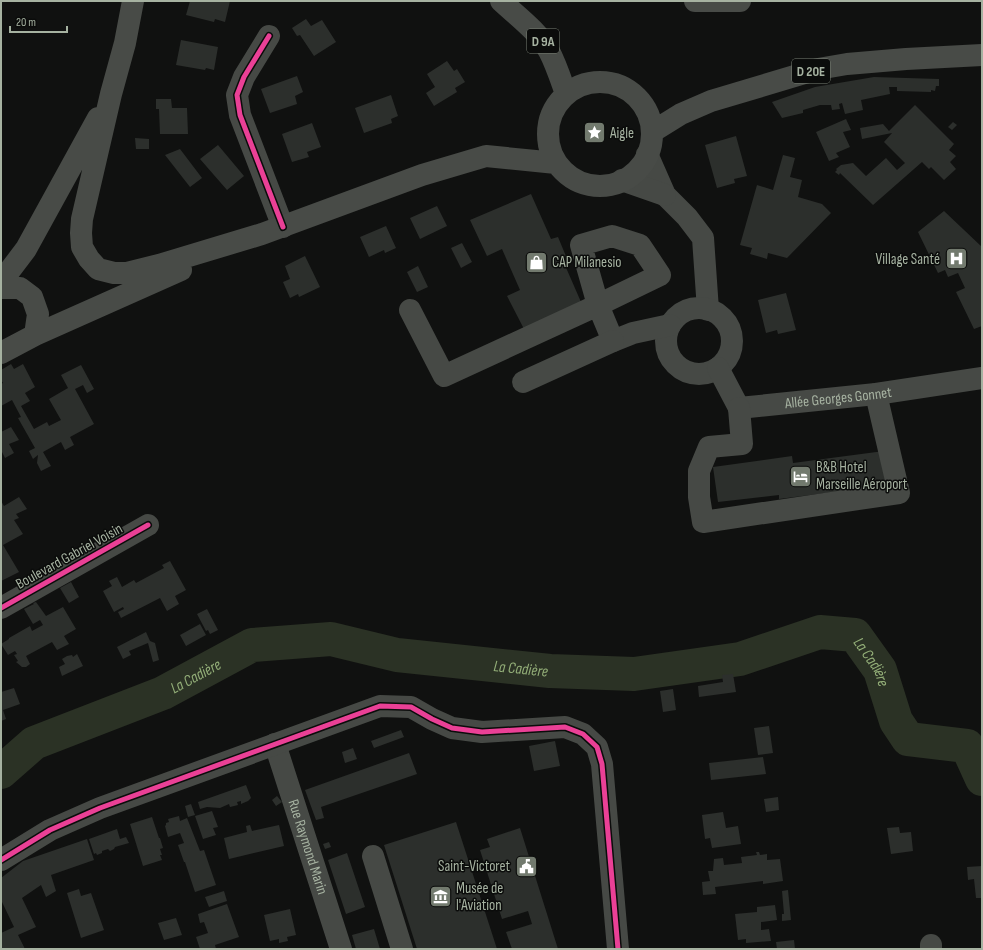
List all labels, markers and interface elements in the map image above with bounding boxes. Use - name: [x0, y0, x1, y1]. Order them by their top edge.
- scale bar: [10, 8, 67, 34]
- text: 20 m: [16, 15, 36, 30]
- road number: D 9A: [527, 29, 559, 53]
- road number: D 20E: [792, 59, 830, 83]
- place icon: Aigle: [582, 120, 608, 146]
- place label: Aigle: [609, 124, 634, 143]
- hospital icon: Village Santé: [943, 246, 969, 272]
- shop icon: CAP Milanesio: [524, 249, 550, 275]
- place label: Village Santé: [876, 250, 940, 269]
- place label: CAP Milanesio: [552, 253, 622, 272]
- street label: Allée Georges Gonnet: [783, 383, 893, 413]
- place label: B&B Hotel Marseille Aéroport: [816, 458, 908, 494]
- hotel icon: B&B Hotel Marseille Aéroport: [788, 463, 814, 489]
- street label: Boulevard Gabriel Voisin: [12, 519, 126, 594]
- water label: La Cadière: [849, 634, 893, 689]
- water label: La Cadière: [167, 656, 225, 698]
- water label: La Cadière: [492, 657, 549, 682]
- street label: Rue Raymond Marin: [283, 797, 332, 897]
- public building icon: Saint-Victoret: [513, 853, 539, 879]
- place label: Saint-Victoret: [438, 857, 510, 876]
- place label: Musée de l'Aviation: [456, 879, 503, 915]
- museum icon: Musée de l'Aviation: [427, 884, 453, 910]

